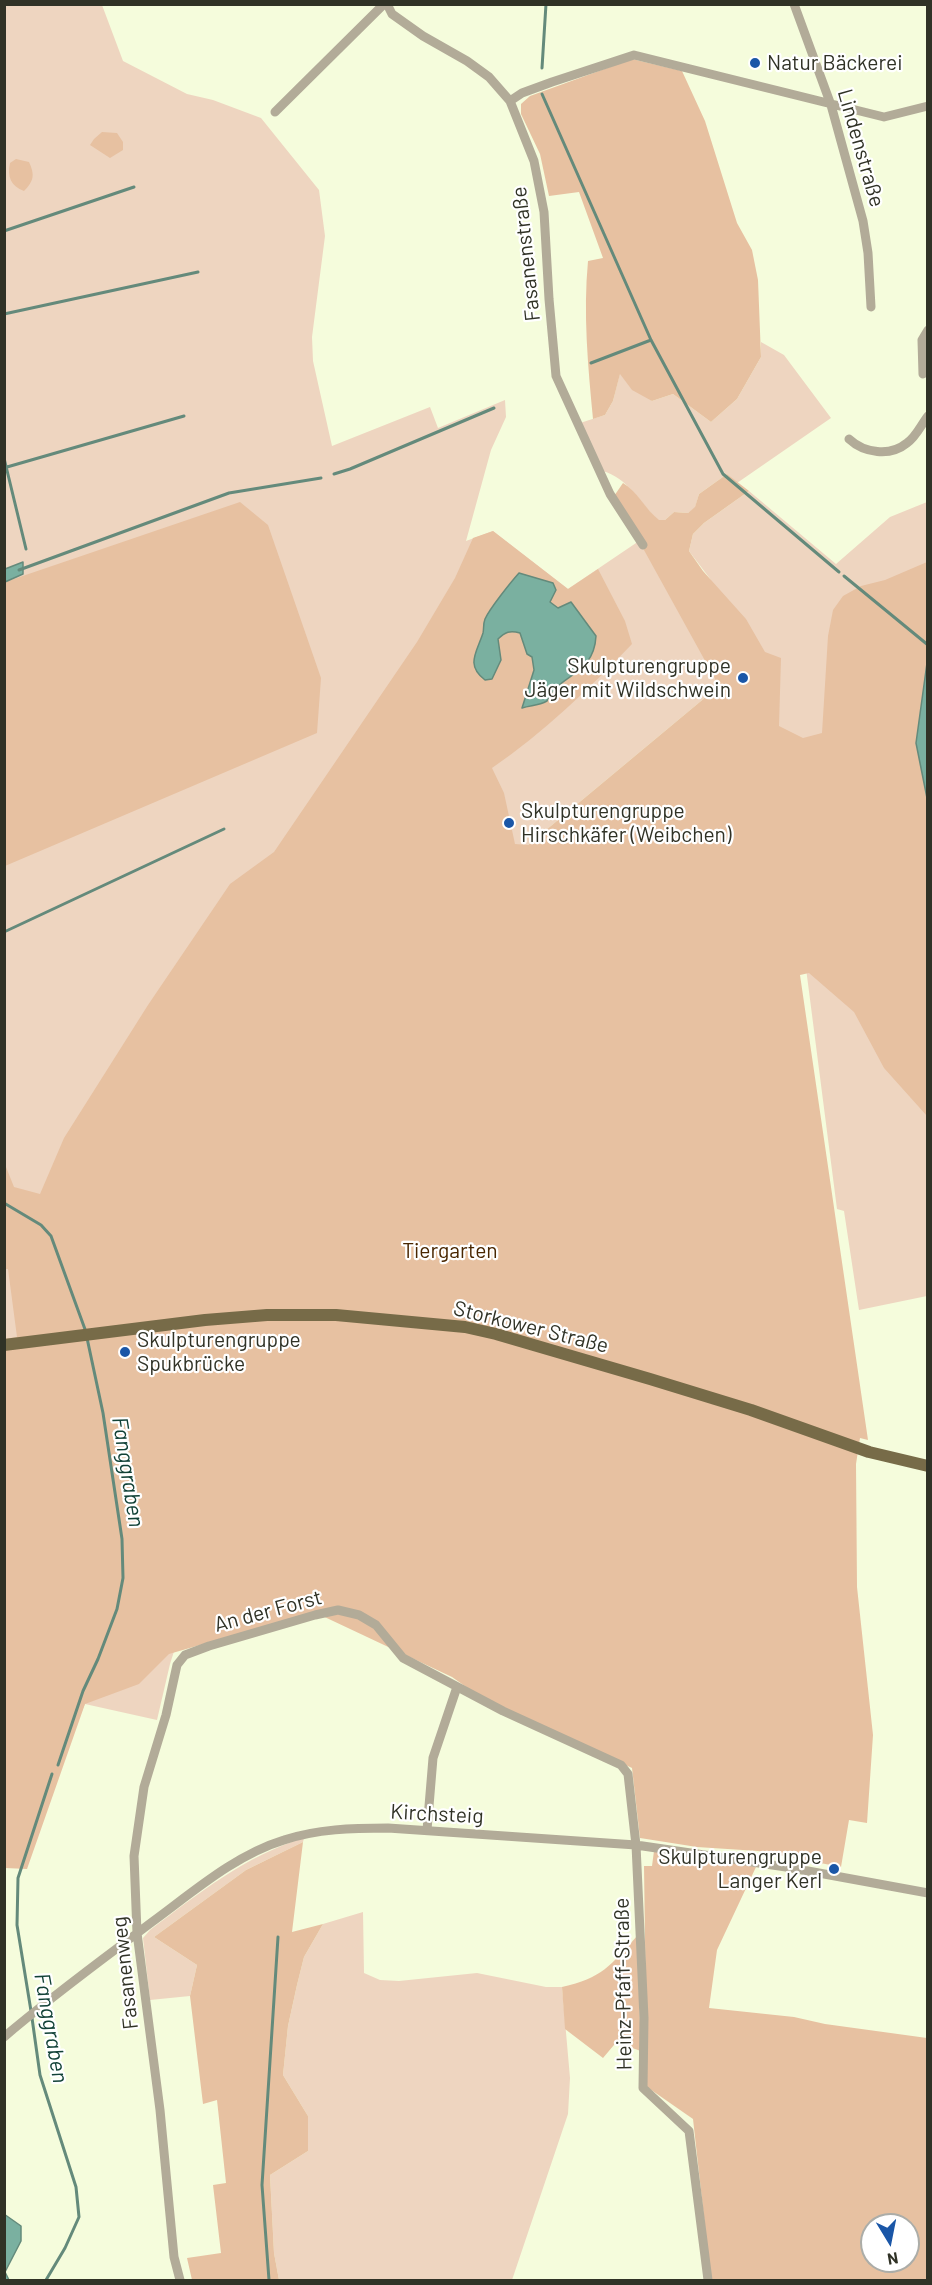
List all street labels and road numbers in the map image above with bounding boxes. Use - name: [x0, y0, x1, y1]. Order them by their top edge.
- street label: Lindenstraße: [832, 86, 890, 210]
- street label: Fasanenstraße: [506, 185, 546, 323]
- street label: Storkower Straße: [451, 1296, 611, 1358]
- street label: An der Forst: [211, 1585, 325, 1637]
- street label: Kirchsteig: [390, 1799, 484, 1829]
- street label: Heinz-Pfaff-Straße: [609, 1897, 637, 2071]
- street label: Fasanenweg: [107, 1915, 143, 2031]

